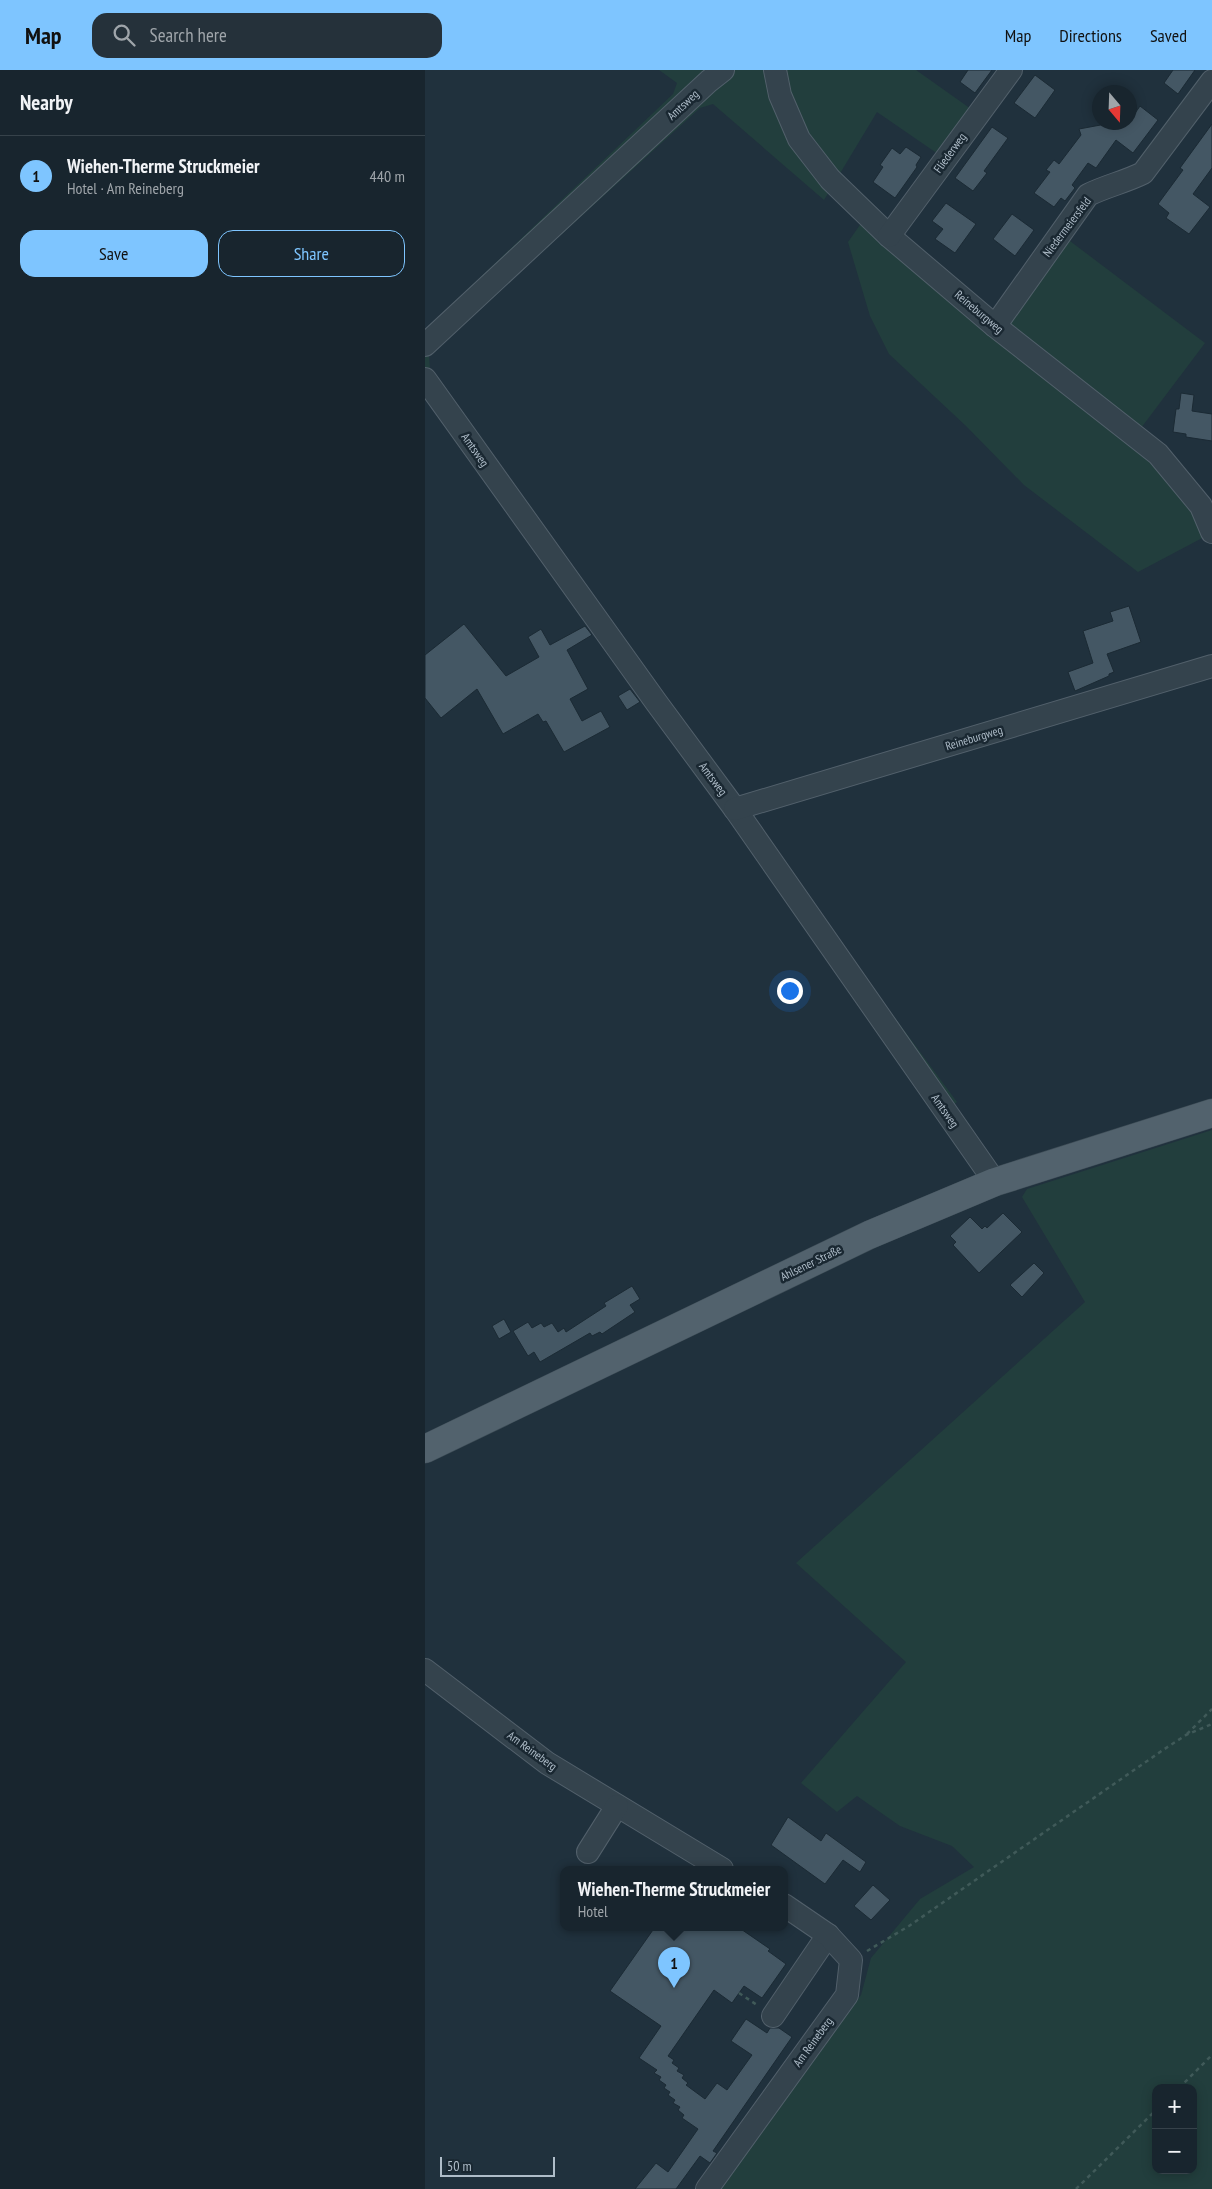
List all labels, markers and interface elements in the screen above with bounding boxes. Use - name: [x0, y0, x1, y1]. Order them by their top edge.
- search box: [92, 13, 442, 58]
- text: Map: [25, 20, 62, 51]
- icon: search: [110, 21, 138, 49]
- text: Search here: [150, 23, 227, 47]
- text: Map: [1005, 24, 1031, 47]
- text: Directions: [1059, 24, 1122, 47]
- text: Saved: [1150, 24, 1187, 47]
- north arrow: [1092, 85, 1137, 130]
- street label: Amtsweg: [664, 86, 702, 123]
- text: Nearby: [20, 89, 73, 116]
- street label: Fliederweg: [930, 130, 969, 176]
- text: Wiehen-Therme Struckmeier: [67, 154, 260, 178]
- text: 1: [32, 166, 40, 186]
- text: 440 m: [370, 166, 405, 186]
- text: Hotel · Am Reineberg: [67, 178, 184, 198]
- street label: Niedermeiersfeld: [1039, 194, 1094, 260]
- button: Save: [20, 230, 208, 277]
- button: Share: [218, 230, 405, 277]
- street label: Reineburgweg: [952, 287, 1007, 336]
- street label: Amtsweg: [458, 430, 492, 470]
- street label: Reineburgweg: [943, 722, 1004, 753]
- street label: Amtsweg: [696, 759, 731, 798]
- your location: [777, 978, 803, 1004]
- street label: Amtsweg: [928, 1091, 962, 1131]
- street label: Ahlsener Straße: [778, 1241, 844, 1284]
- street label: Am Reineberg: [505, 1728, 560, 1774]
- popup: [560, 1866, 788, 1931]
- text: Wiehen-Therme Struckmeier: [578, 1877, 770, 1901]
- text: Hotel: [578, 1901, 608, 1921]
- pin: 1: [658, 1947, 690, 1988]
- street label: Am Reineberg: [790, 2014, 836, 2069]
- map controls: [1152, 2084, 1197, 2174]
- button: +: [1152, 2084, 1197, 2129]
- button: −: [1152, 2129, 1197, 2174]
- scale bar: [440, 2154, 555, 2177]
- text: 50 m: [447, 2157, 472, 2175]

